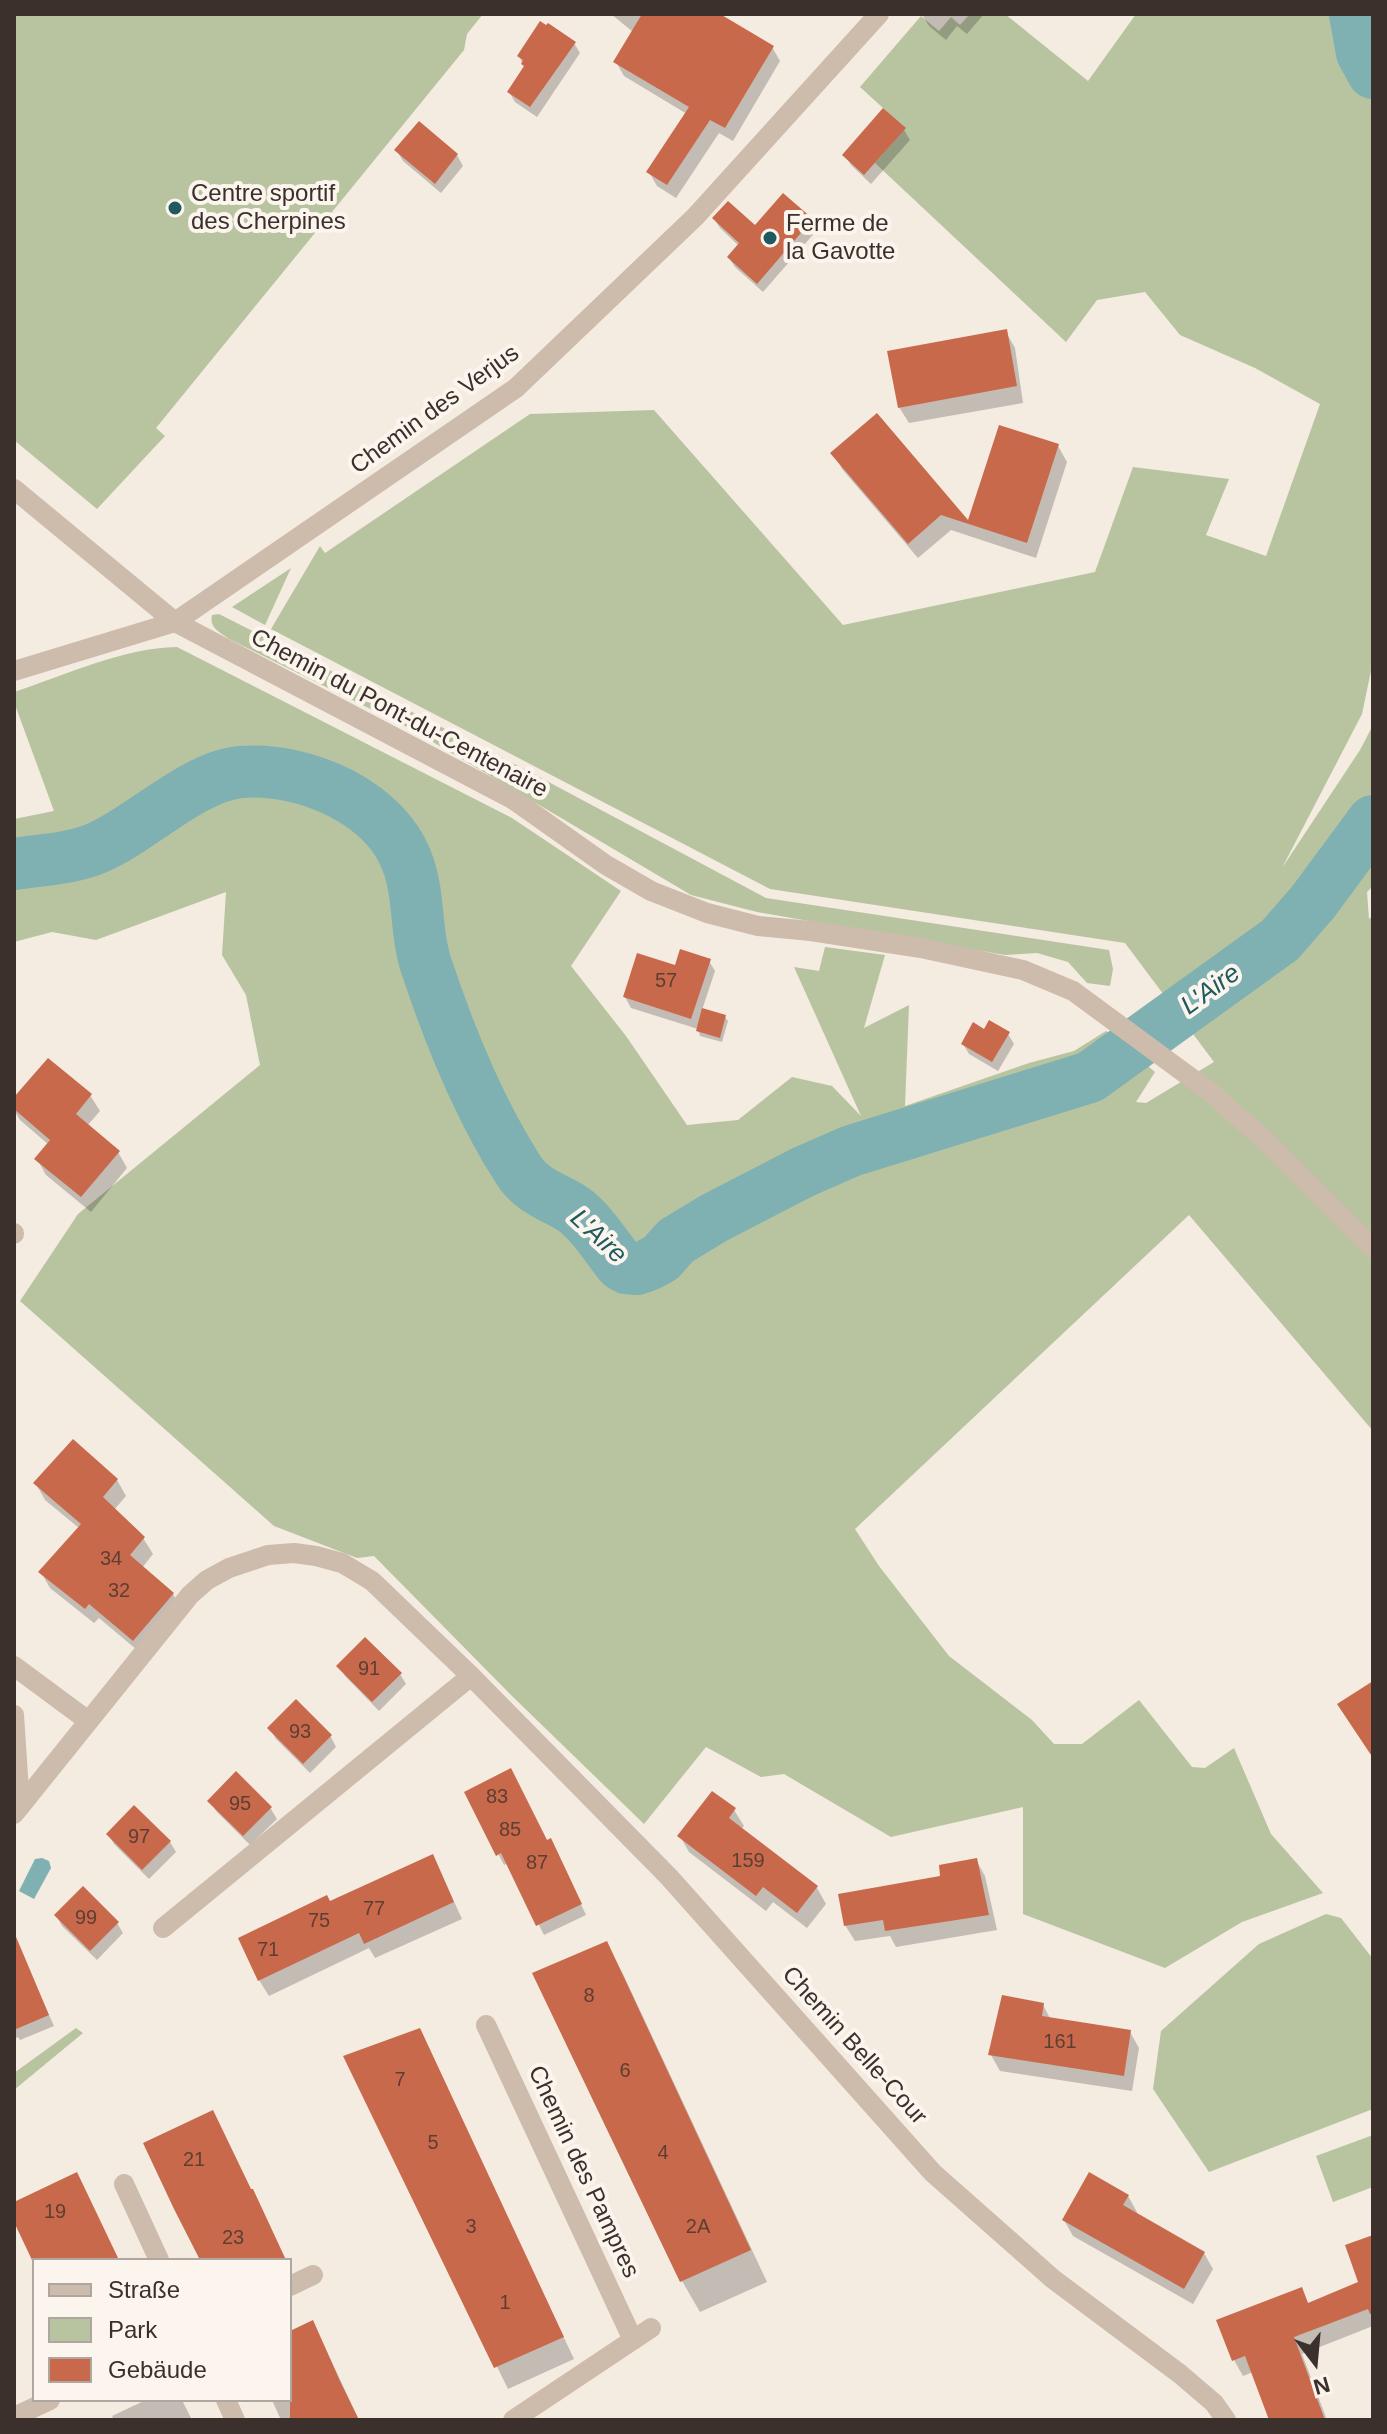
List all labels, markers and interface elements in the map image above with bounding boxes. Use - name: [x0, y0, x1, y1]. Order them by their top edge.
- place label: Centre sportif des Cherpines: [191, 180, 346, 236]
- marker: Centre sportif des Cherpines: [166, 199, 184, 217]
- place label: Ferme de la Gavotte: [786, 210, 895, 266]
- marker: Ferme de la Gavotte: [761, 229, 779, 247]
- street label: Chemin des Verjus: [345, 339, 525, 481]
- street label: Chemin du Pont-du-Centenaire: [246, 623, 552, 805]
- water label: L'Aire: [1175, 958, 1247, 1022]
- house number: 57: [655, 969, 677, 993]
- water label: L'Aire: [563, 1203, 633, 1271]
- house number: 34: [100, 1547, 122, 1571]
- house number: 32: [108, 1579, 130, 1603]
- house number: 91: [358, 1657, 380, 1681]
- house number: 93: [289, 1720, 311, 1744]
- house number: 83: [486, 1785, 508, 1809]
- house number: 95: [229, 1792, 251, 1816]
- house number: 85: [499, 1818, 521, 1842]
- house number: 97: [128, 1825, 150, 1849]
- house number: 159: [731, 1849, 765, 1873]
- house number: 87: [526, 1851, 548, 1875]
- house number: 77: [363, 1897, 385, 1921]
- house number: 99: [75, 1906, 97, 1930]
- house number: 75: [308, 1909, 330, 1933]
- house number: 71: [257, 1938, 279, 1962]
- street label: Chemin Belle-Cour: [775, 1961, 933, 2131]
- house number: 8: [583, 1984, 595, 2008]
- house number: 161: [1043, 2030, 1077, 2054]
- house number: 6: [619, 2059, 631, 2083]
- street label: Chemin des Pampres: [521, 2061, 645, 2283]
- house number: 7: [394, 2068, 406, 2092]
- house number: 5: [427, 2131, 439, 2155]
- house number: 4: [657, 2141, 669, 2165]
- house number: 21: [183, 2148, 205, 2172]
- house number: 19: [44, 2200, 66, 2224]
- house number: 3: [465, 2215, 477, 2239]
- house number: 2A: [686, 2215, 710, 2239]
- house number: 23: [222, 2226, 244, 2250]
- legend: [32, 2258, 292, 2402]
- text: Straße: [108, 2276, 180, 2303]
- house number: 1: [499, 2291, 511, 2315]
- text: Park: [108, 2316, 157, 2343]
- north arrow: [1275, 2322, 1355, 2402]
- text: Gebäude: [108, 2356, 207, 2383]
- text: N: [1311, 2371, 1333, 2400]

